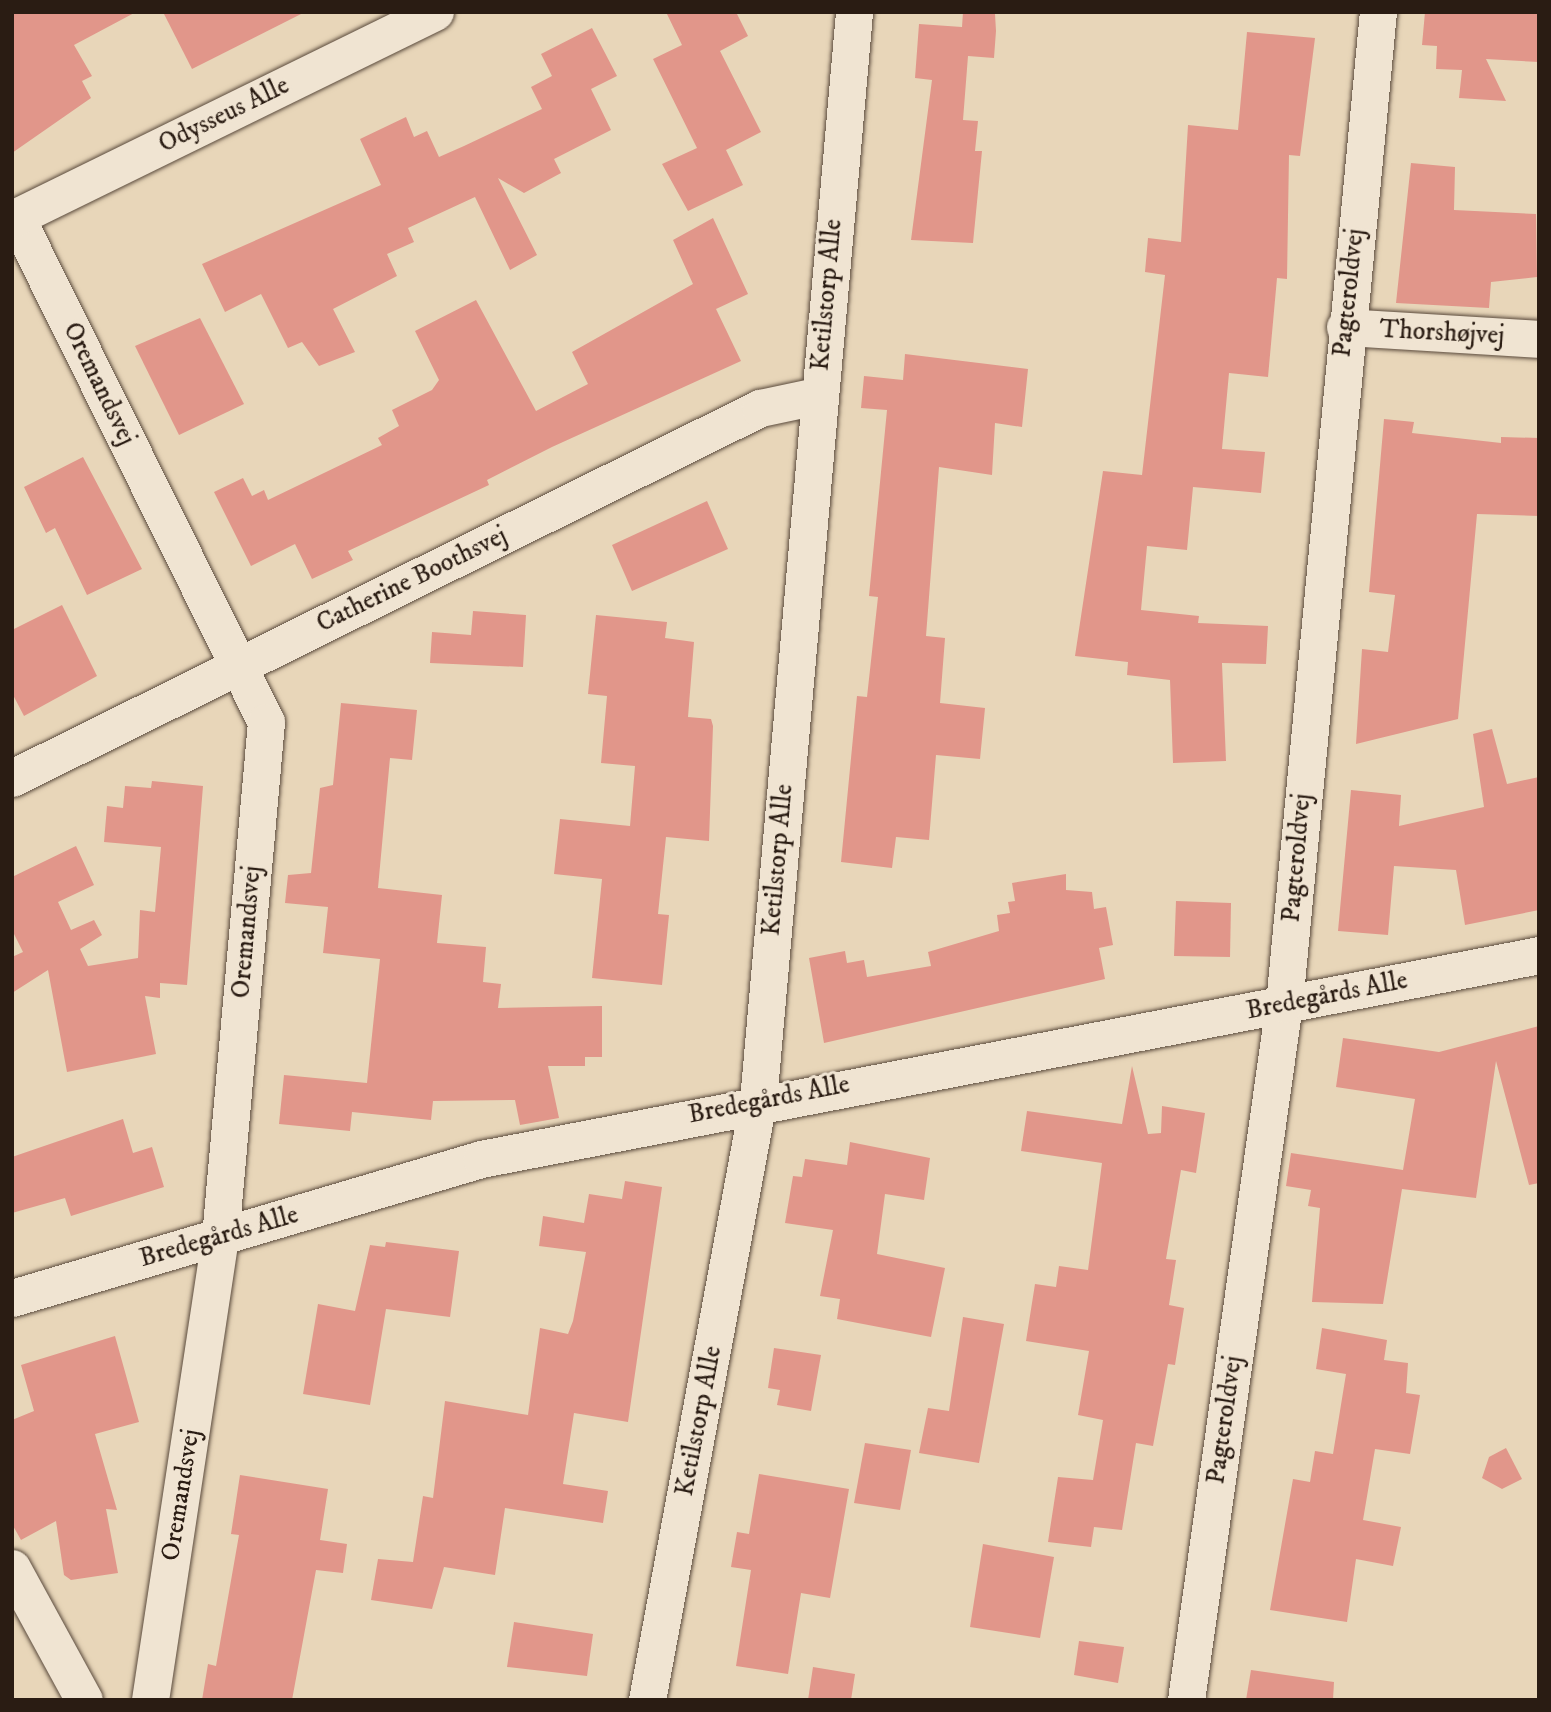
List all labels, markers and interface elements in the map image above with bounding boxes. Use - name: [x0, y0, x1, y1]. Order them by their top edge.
- street label: Odysseus Alle: [154, 70, 294, 160]
- street label: Ketilstorp Alle: [805, 218, 849, 372]
- street label: Pagteroldvej: [1327, 227, 1371, 359]
- street label: Thorshøjvej: [1379, 314, 1505, 352]
- street label: Oremandsvej: [56, 317, 142, 451]
- street label: Catherine Boothsvej: [312, 520, 512, 640]
- street label: Ketilstorp Alle: [756, 783, 800, 937]
- street label: Pagteroldvej: [1276, 792, 1318, 924]
- street label: Oremandsvej: [226, 864, 268, 1000]
- street label: Bredegårds Alle: [1244, 965, 1410, 1027]
- street label: Bredegårds Alle: [686, 1069, 852, 1131]
- street label: Bredegårds Alle: [136, 1199, 302, 1275]
- street label: Ketilstorp Alle: [669, 1343, 729, 1499]
- street label: Pagteroldvej: [1201, 1354, 1249, 1486]
- street label: Oremandsvej: [155, 1427, 207, 1563]

